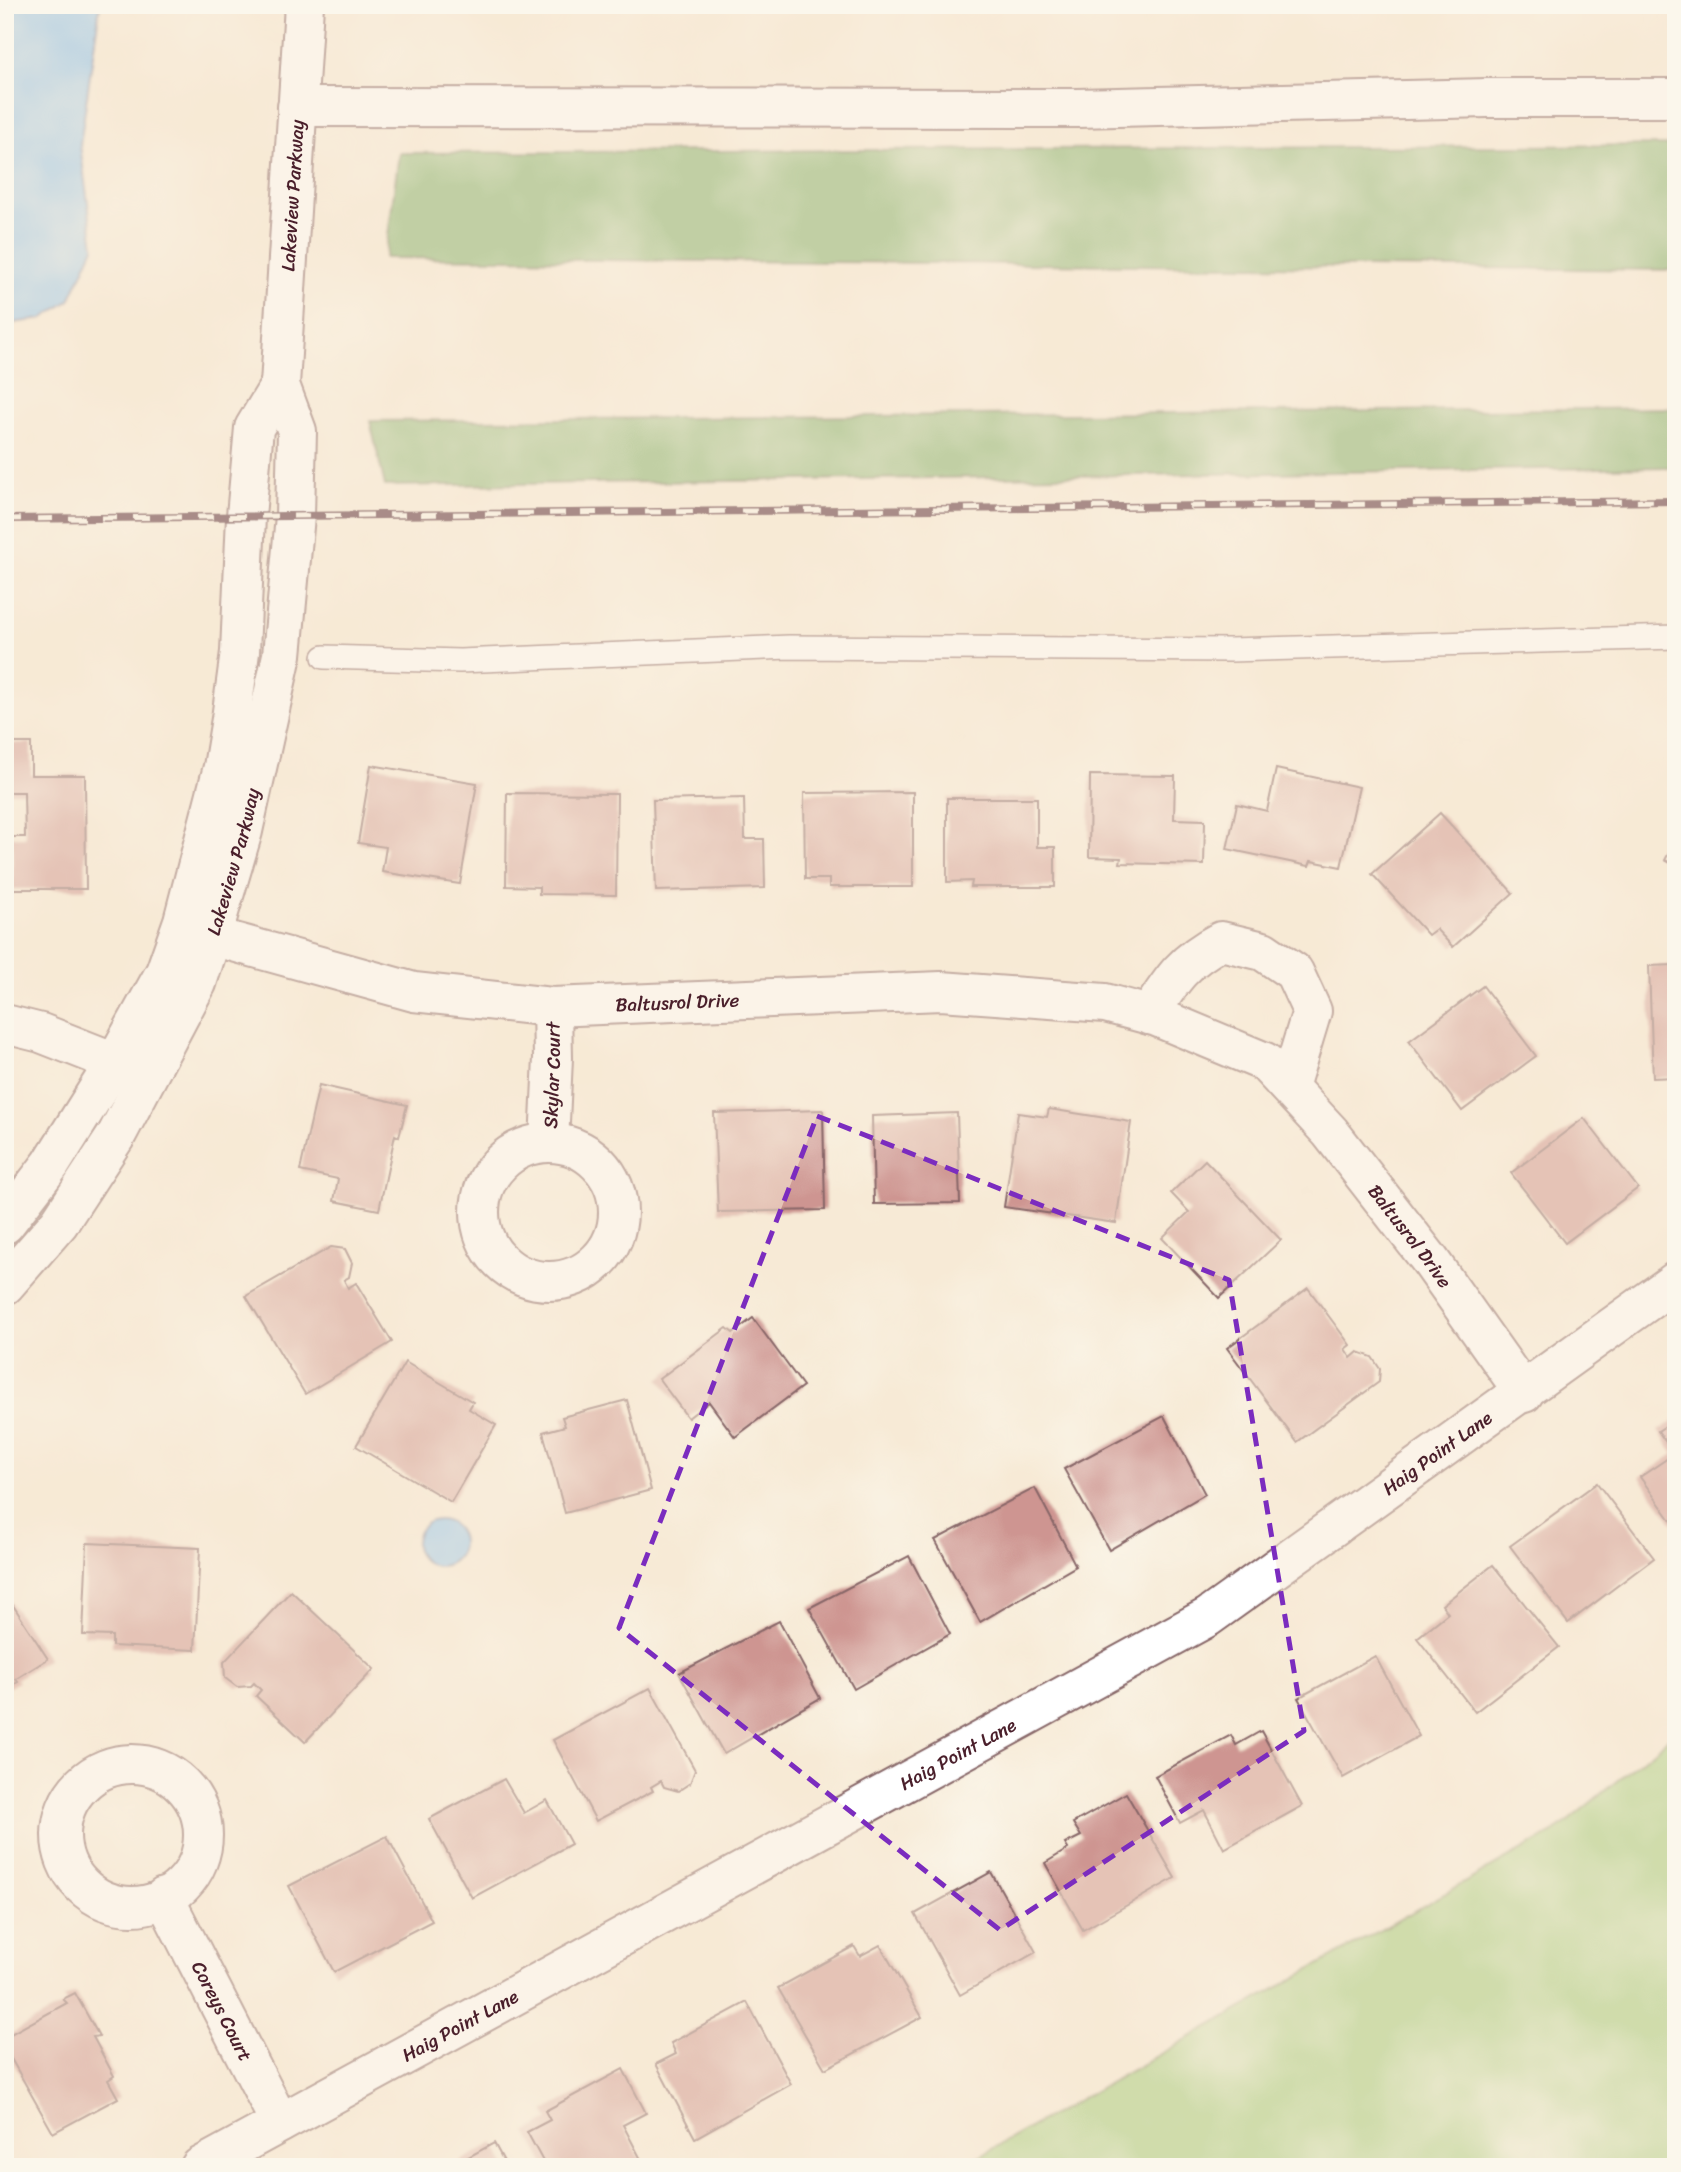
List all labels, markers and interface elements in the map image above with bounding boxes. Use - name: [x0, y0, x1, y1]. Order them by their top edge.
- street label: Lakeview Parkway: [271, 119, 314, 272]
- street label: Lakeview Parkway: [197, 785, 269, 939]
- street label: Baltusrol Drive: [615, 983, 740, 1021]
- street label: Skylar Court: [534, 1020, 570, 1129]
- street label: Baltusrol Drive: [1359, 1177, 1461, 1295]
- street label: Haig Point Lane: [1375, 1402, 1499, 1504]
- street label: Haig Point Lane: [893, 1709, 1022, 1800]
- street label: Coreys Court: [182, 1955, 262, 2067]
- street label: Haig Point Lane: [395, 1980, 525, 2071]

